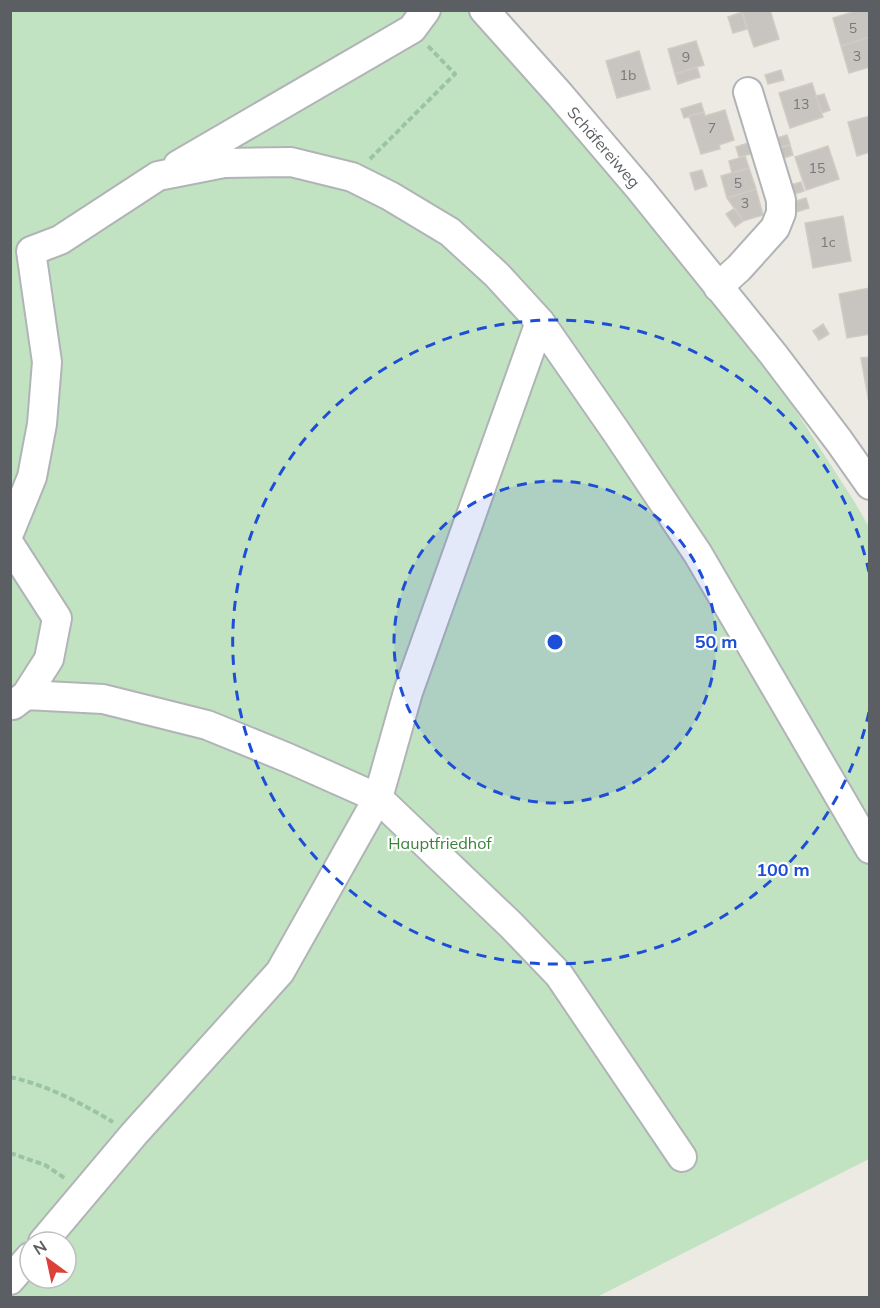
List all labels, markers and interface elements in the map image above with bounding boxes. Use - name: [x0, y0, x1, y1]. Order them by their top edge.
- house number: 5: [849, 19, 857, 37]
- house number: 3: [853, 47, 861, 65]
- house number: 9: [682, 48, 690, 66]
- house number: 1b: [620, 66, 636, 84]
- house number: 13: [793, 95, 809, 113]
- street label: Schäfereiweg: [563, 102, 645, 192]
- house number: 7: [708, 119, 716, 137]
- house number: 15: [809, 159, 825, 177]
- house number: 5: [734, 174, 742, 192]
- house number: 3: [741, 194, 749, 212]
- house number: 1c: [820, 233, 836, 251]
- text: 50 m: [695, 630, 737, 653]
- centre of rings: [545, 632, 565, 652]
- park label: Hauptfriedhof: [388, 833, 492, 853]
- text: 100 m: [756, 858, 810, 881]
- north arrow: [18, 1230, 78, 1290]
- text: N: [29, 1236, 50, 1259]

